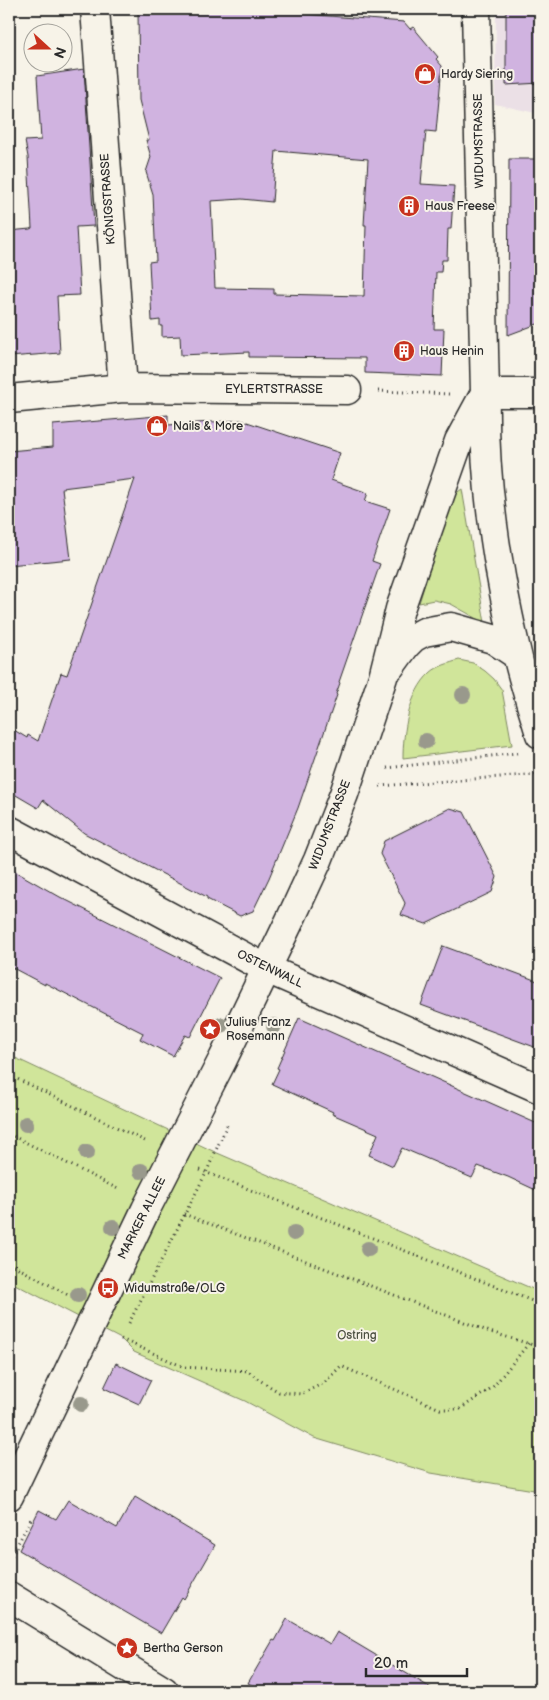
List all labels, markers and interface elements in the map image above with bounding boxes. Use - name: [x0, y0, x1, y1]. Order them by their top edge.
- north arrow: [22, 22, 72, 72]
- text: N: [50, 45, 69, 60]
- shop icon: Hardy Siering: [413, 62, 437, 86]
- place label: Hardy Siering: [441, 67, 513, 82]
- street label: WIDUMSTRASSE: [471, 93, 487, 189]
- street label: KÖNIGSTRASSE: [96, 153, 119, 245]
- building icon: Haus Freese: [397, 194, 421, 218]
- place label: Haus Freese: [425, 199, 495, 214]
- building icon: Haus Henin: [392, 339, 416, 363]
- place label: Haus Henin: [420, 344, 484, 359]
- street label: EYLERTSTRASSE: [225, 382, 323, 397]
- shop icon: Nails & More: [145, 414, 169, 438]
- place label: Nails & More: [173, 419, 243, 434]
- street label: WIDUMSTRASSE: [306, 778, 354, 872]
- street label: OSTENWALL: [235, 947, 306, 991]
- place label: Julius Franz Rosemann: [226, 1015, 291, 1044]
- place icon: Julius Franz Rosemann: [198, 1017, 222, 1041]
- street label: MARKER ALLEE: [115, 1174, 169, 1262]
- bus stop icon: Widumstraße/OLG: [96, 1276, 120, 1300]
- place label: Widumstraße/OLG: [124, 1281, 225, 1296]
- park label: Ostring: [337, 1328, 377, 1343]
- place icon: Bertha Gerson: [115, 1636, 139, 1660]
- place label: Bertha Gerson: [143, 1641, 223, 1656]
- scale bar: [366, 1645, 468, 1677]
- text: 20 m: [374, 1654, 408, 1673]

